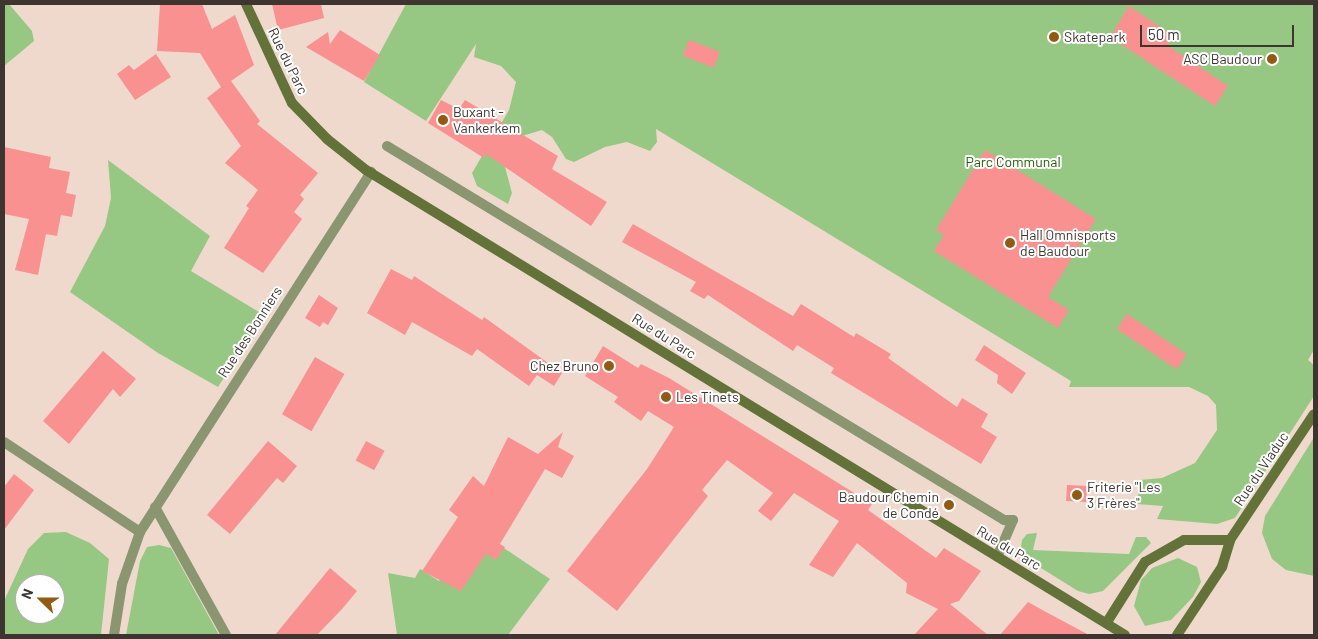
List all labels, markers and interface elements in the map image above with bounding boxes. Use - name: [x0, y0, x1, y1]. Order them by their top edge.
- scale bar: [1143, 15, 1297, 47]
- street label: Rue du Parc: [265, 25, 311, 97]
- text: 50 m: [1148, 25, 1180, 43]
- place label: Skatepark: [1064, 29, 1126, 45]
- marker: Skatepark: [1048, 31, 1060, 43]
- place label: ASC Baudour: [1183, 51, 1262, 67]
- marker: ASC Baudour: [1266, 53, 1278, 65]
- place label: Buxant - Vankerkem: [453, 104, 520, 136]
- marker: Buxant - Vankerkem: [437, 114, 449, 126]
- park label: Parc Communal: [965, 154, 1061, 170]
- place label: Hall Omnisports de Baudour: [1020, 227, 1116, 260]
- marker: Hall Omnisports de Baudour: [1004, 237, 1016, 249]
- street label: Rue des Bonniers: [214, 283, 286, 381]
- street label: Rue du Parc: [629, 310, 699, 362]
- place label: Chez Bruno: [530, 358, 599, 374]
- marker: Chez Bruno: [603, 360, 615, 372]
- place label: Les Tinets: [676, 389, 739, 405]
- marker: Les Tinets: [660, 391, 672, 403]
- street label: Rue du Viaduc: [1230, 429, 1292, 509]
- place label: Friterie "Les 3 Frères": [1087, 479, 1160, 512]
- place label: Baudour Chemin de Condé: [839, 489, 939, 522]
- marker: Friterie "Les 3 Frères": [1071, 489, 1083, 501]
- marker: Baudour Chemin de Condé: [943, 499, 955, 511]
- street label: Rue du Parc: [974, 522, 1044, 574]
- north arrow: [15, 574, 65, 624]
- text: N: [17, 586, 36, 601]

